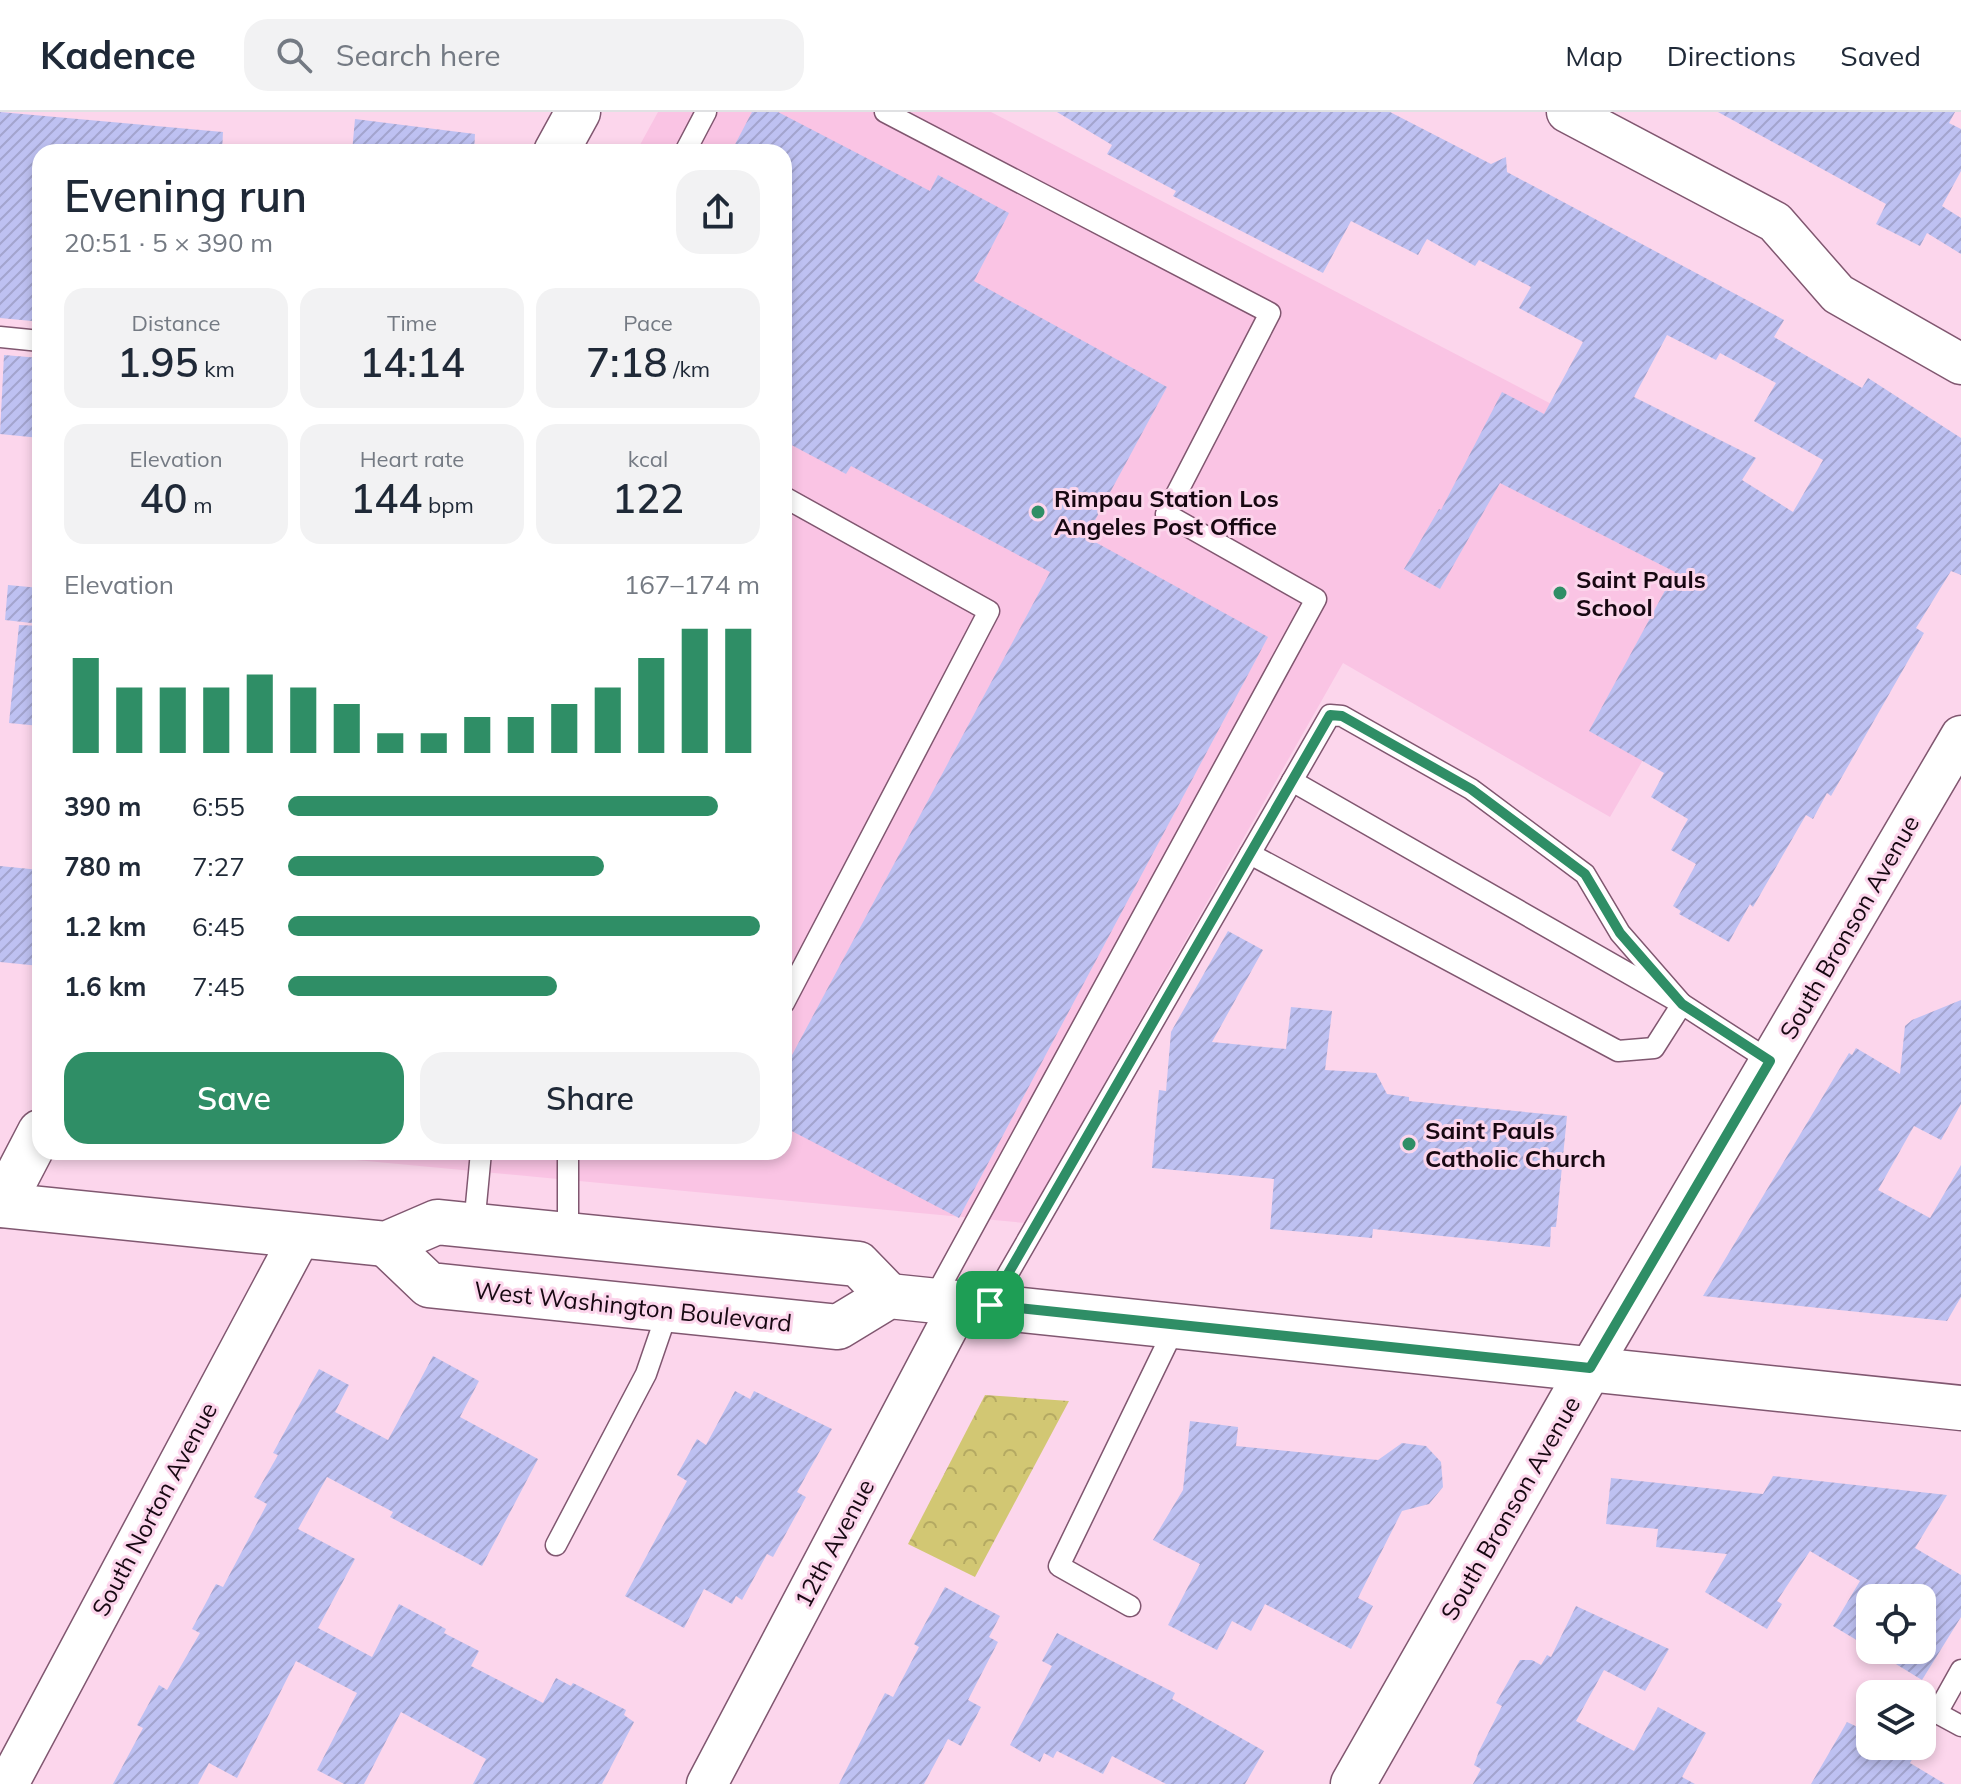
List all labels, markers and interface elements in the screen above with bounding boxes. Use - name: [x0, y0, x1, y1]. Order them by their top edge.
- search box: [244, 19, 804, 91]
- text: Kadence: [40, 31, 196, 79]
- icon: search: [272, 33, 316, 77]
- text: Search here: [336, 36, 501, 74]
- text: Map: [1565, 38, 1623, 73]
- text: Directions: [1667, 38, 1796, 73]
- text: Saved: [1840, 38, 1921, 73]
- text: Evening run: [64, 168, 307, 223]
- button: share: [676, 170, 760, 254]
- text: 20:51 · 5 × 390 m: [64, 226, 273, 259]
- text: Distance: [132, 309, 220, 337]
- text: Time: [387, 309, 437, 337]
- text: Pace: [623, 309, 673, 337]
- text: 1.95: [117, 337, 199, 387]
- text: 14:14: [359, 337, 465, 387]
- text: 7:18: [586, 337, 667, 387]
- text: km: [199, 355, 235, 383]
- text: /km: [667, 355, 710, 383]
- text: Elevation: [129, 445, 223, 473]
- text: Heart rate: [360, 445, 464, 473]
- text: kcal: [628, 445, 668, 473]
- text: 40: [139, 473, 187, 523]
- text: 144: [350, 473, 422, 523]
- text: 122: [612, 473, 684, 523]
- place label: Rimpau Station Los Angeles Post Office: [1054, 483, 1279, 541]
- text: m: [187, 491, 213, 519]
- text: bpm: [422, 491, 474, 519]
- marker: Rimpau Station Los Angeles Post Office: [1029, 503, 1047, 521]
- place label: Saint Pauls School: [1576, 564, 1706, 622]
- text: Elevation: [64, 568, 174, 601]
- text: 167–174 m: [624, 568, 760, 601]
- marker: Saint Pauls School: [1551, 584, 1569, 602]
- text: 390 m: [64, 790, 141, 823]
- text: 6:55: [192, 790, 245, 823]
- street label: South Bronson Avenue: [1773, 810, 1925, 1044]
- text: 780 m: [64, 850, 141, 883]
- text: 7:27: [192, 850, 245, 883]
- text: 1.2 km: [64, 910, 147, 943]
- text: 6:45: [192, 910, 245, 943]
- text: 1.6 km: [64, 970, 147, 1003]
- text: 7:45: [192, 970, 245, 1003]
- button: Save: [64, 1052, 404, 1144]
- button: Share: [420, 1052, 760, 1144]
- place label: Saint Pauls Catholic Church: [1425, 1115, 1606, 1173]
- marker: Saint Pauls Catholic Church: [1400, 1135, 1418, 1153]
- pin: [956, 1271, 1024, 1339]
- street label: West Washington Boulevard: [473, 1274, 793, 1338]
- icon: arrive: [968, 1283, 1012, 1327]
- street label: South Bronson Avenue: [1434, 1391, 1586, 1625]
- street label: South Norton Avenue: [85, 1397, 223, 1621]
- street label: 12th Avenue: [788, 1474, 880, 1612]
- map controls: [1856, 1584, 1936, 1760]
- button: locate: [1856, 1584, 1936, 1664]
- button: layers: [1856, 1680, 1936, 1760]

